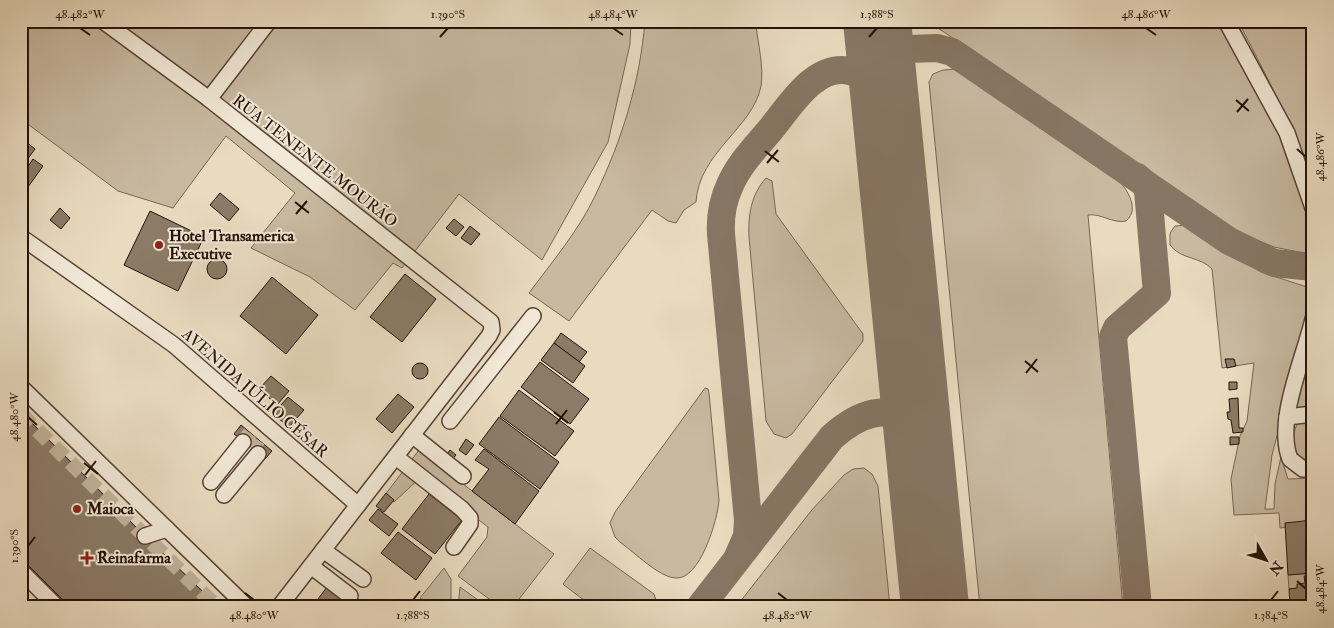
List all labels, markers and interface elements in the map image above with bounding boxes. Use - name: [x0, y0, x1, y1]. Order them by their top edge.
- text: 48.482°W: [55, 7, 105, 22]
- text: 1.390°S: [431, 7, 465, 22]
- text: 48.484°W: [588, 7, 639, 22]
- text: 1.388°S: [860, 7, 894, 22]
- text: 48.486°W: [1121, 7, 1171, 22]
- street label: RUA TENENTE MOURÃO: [228, 90, 402, 232]
- text: 48.486°W: [1313, 132, 1328, 182]
- place label: Hotel Transamerica Executive: [169, 226, 295, 264]
- marker: Hotel Transamerica Executive: [153, 239, 165, 251]
- street label: AVENIDA JÚLIO CÉSAR: [176, 323, 333, 463]
- text: 48.480°W: [7, 392, 22, 442]
- place label: Maioca: [86, 499, 134, 519]
- marker: Maioca: [71, 503, 83, 515]
- text: 1.390°S: [7, 529, 22, 563]
- north arrow: [1242, 536, 1292, 586]
- place label: Reinafarma: [97, 548, 171, 568]
- marker: Reinafarma: [81, 552, 93, 564]
- text: N: [1265, 557, 1287, 578]
- text: 48.484°W: [1313, 563, 1328, 614]
- text: 48.480°W: [229, 608, 279, 623]
- text: 1.388°S: [396, 608, 430, 623]
- text: 48.482°W: [762, 608, 812, 623]
- text: 1.384°S: [1254, 608, 1288, 623]

